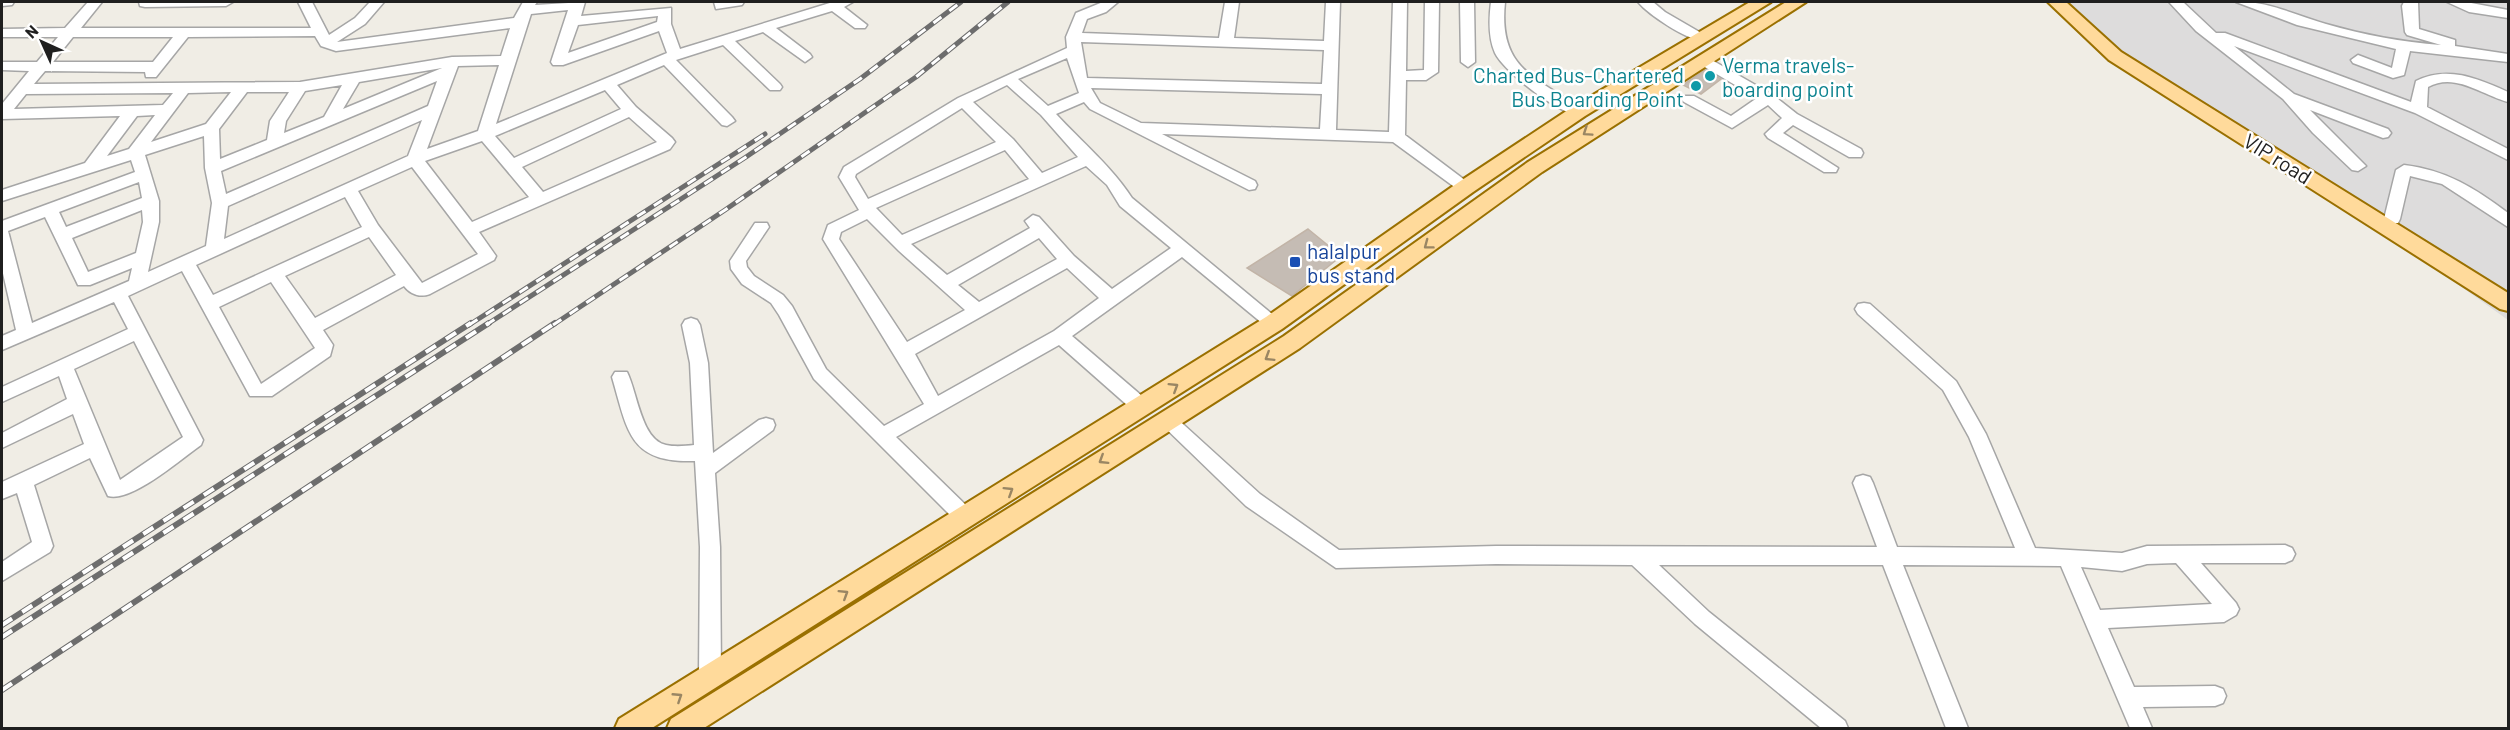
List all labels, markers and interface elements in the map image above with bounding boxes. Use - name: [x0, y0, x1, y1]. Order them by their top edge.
- north arrow: [12, 12, 72, 72]
- text: N: [21, 21, 42, 42]
- place label: Verma travels- boarding point: [1722, 52, 1854, 101]
- place label: Charted Bus-Chartered Bus Boarding Point: [1473, 62, 1684, 111]
- marker: Verma travels- boarding point: [1703, 69, 1717, 83]
- marker: Charted Bus-Chartered Bus Boarding Point: [1689, 79, 1703, 93]
- one-way arrow: [1583, 125, 1594, 136]
- street label: VIP road: [2239, 127, 2317, 189]
- place label: halalpur bus stand: [1307, 238, 1395, 287]
- one-way arrow: [1424, 238, 1435, 249]
- marker: halalpur bus stand: [1288, 255, 1302, 269]
- one-way arrow: [1264, 350, 1275, 361]
- one-way arrow: [1168, 383, 1179, 394]
- one-way arrow: [1099, 453, 1109, 465]
- one-way arrow: [1003, 487, 1014, 498]
- one-way arrow: [838, 589, 848, 601]
- one-way arrow: [672, 693, 683, 704]

